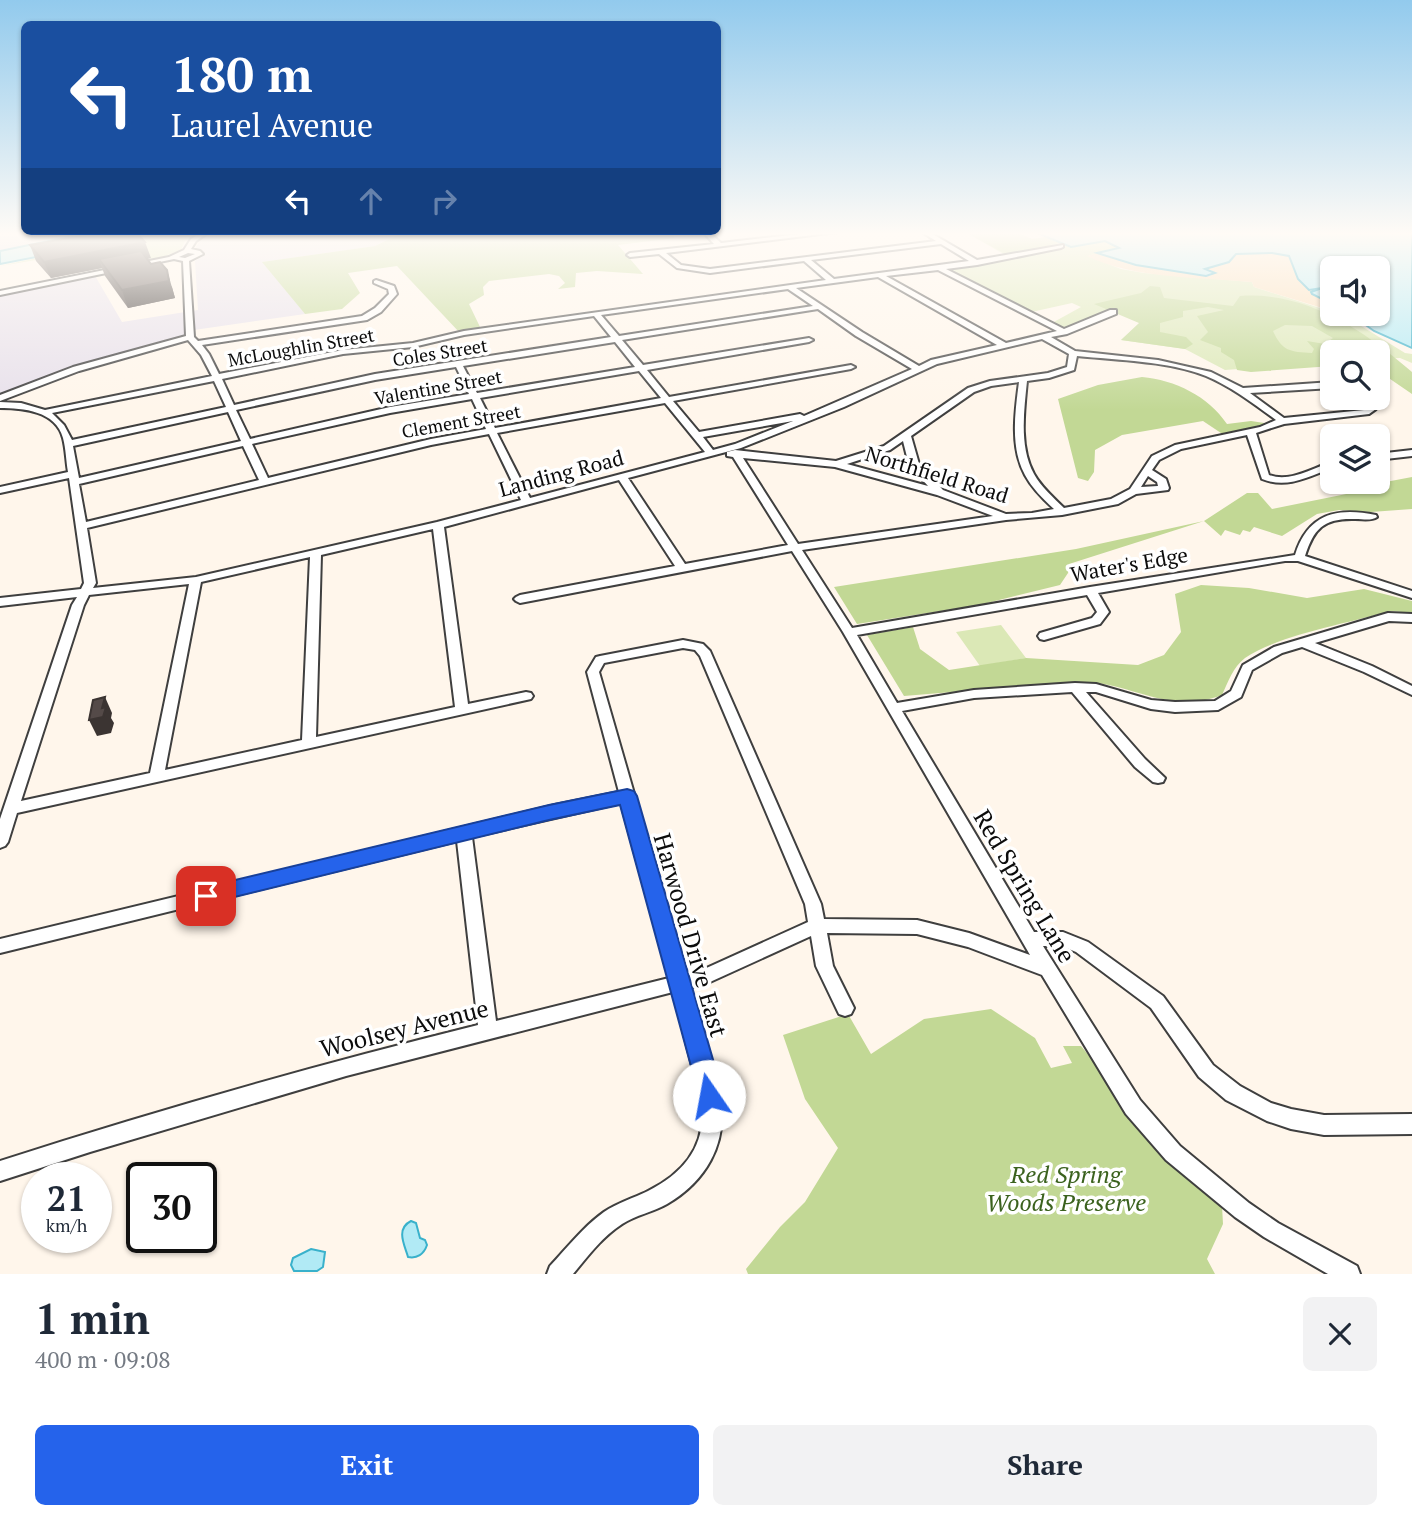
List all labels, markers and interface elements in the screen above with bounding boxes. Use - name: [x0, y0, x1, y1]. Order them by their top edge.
- text: 180 m: [171, 41, 313, 106]
- icon: left: [56, 49, 147, 140]
- text: Laurel Avenue: [171, 104, 373, 146]
- icon: left: [279, 182, 317, 220]
- icon: ahead: [352, 182, 390, 220]
- icon: right: [425, 182, 463, 220]
- map controls: [1320, 256, 1390, 494]
- button: sound: [1320, 256, 1390, 326]
- street label: McLoughlin Street: [226, 322, 376, 372]
- street label: Coles Street: [391, 333, 489, 371]
- button: search: [1320, 340, 1390, 410]
- street label: Valentine Street: [372, 364, 504, 410]
- street label: Clement Street: [400, 399, 523, 443]
- button: layers: [1320, 424, 1390, 494]
- street label: Northfield Road: [862, 439, 1012, 509]
- street label: Landing Road: [496, 443, 627, 503]
- street label: Water's Edge: [1068, 540, 1190, 588]
- street label: Red Spring Lane: [967, 803, 1083, 969]
- street label: Harwood Drive East: [647, 829, 735, 1041]
- pin: [176, 866, 236, 926]
- icon: arrive: [187, 877, 225, 915]
- street label: Woolsey Avenue: [316, 992, 492, 1064]
- position arrow: [672, 1059, 746, 1133]
- park label: Red Spring Woods Preserve: [986, 1158, 1146, 1218]
- speed limit sign: 30: [126, 1162, 217, 1253]
- text: 21: [47, 1175, 86, 1221]
- text: km/h: [46, 1213, 87, 1237]
- text: 1 min: [35, 1290, 150, 1346]
- button: close: [1303, 1297, 1377, 1371]
- text: 400 m · 09:08: [35, 1344, 170, 1375]
- button: Exit: [35, 1425, 699, 1505]
- button: Share: [713, 1425, 1377, 1505]

